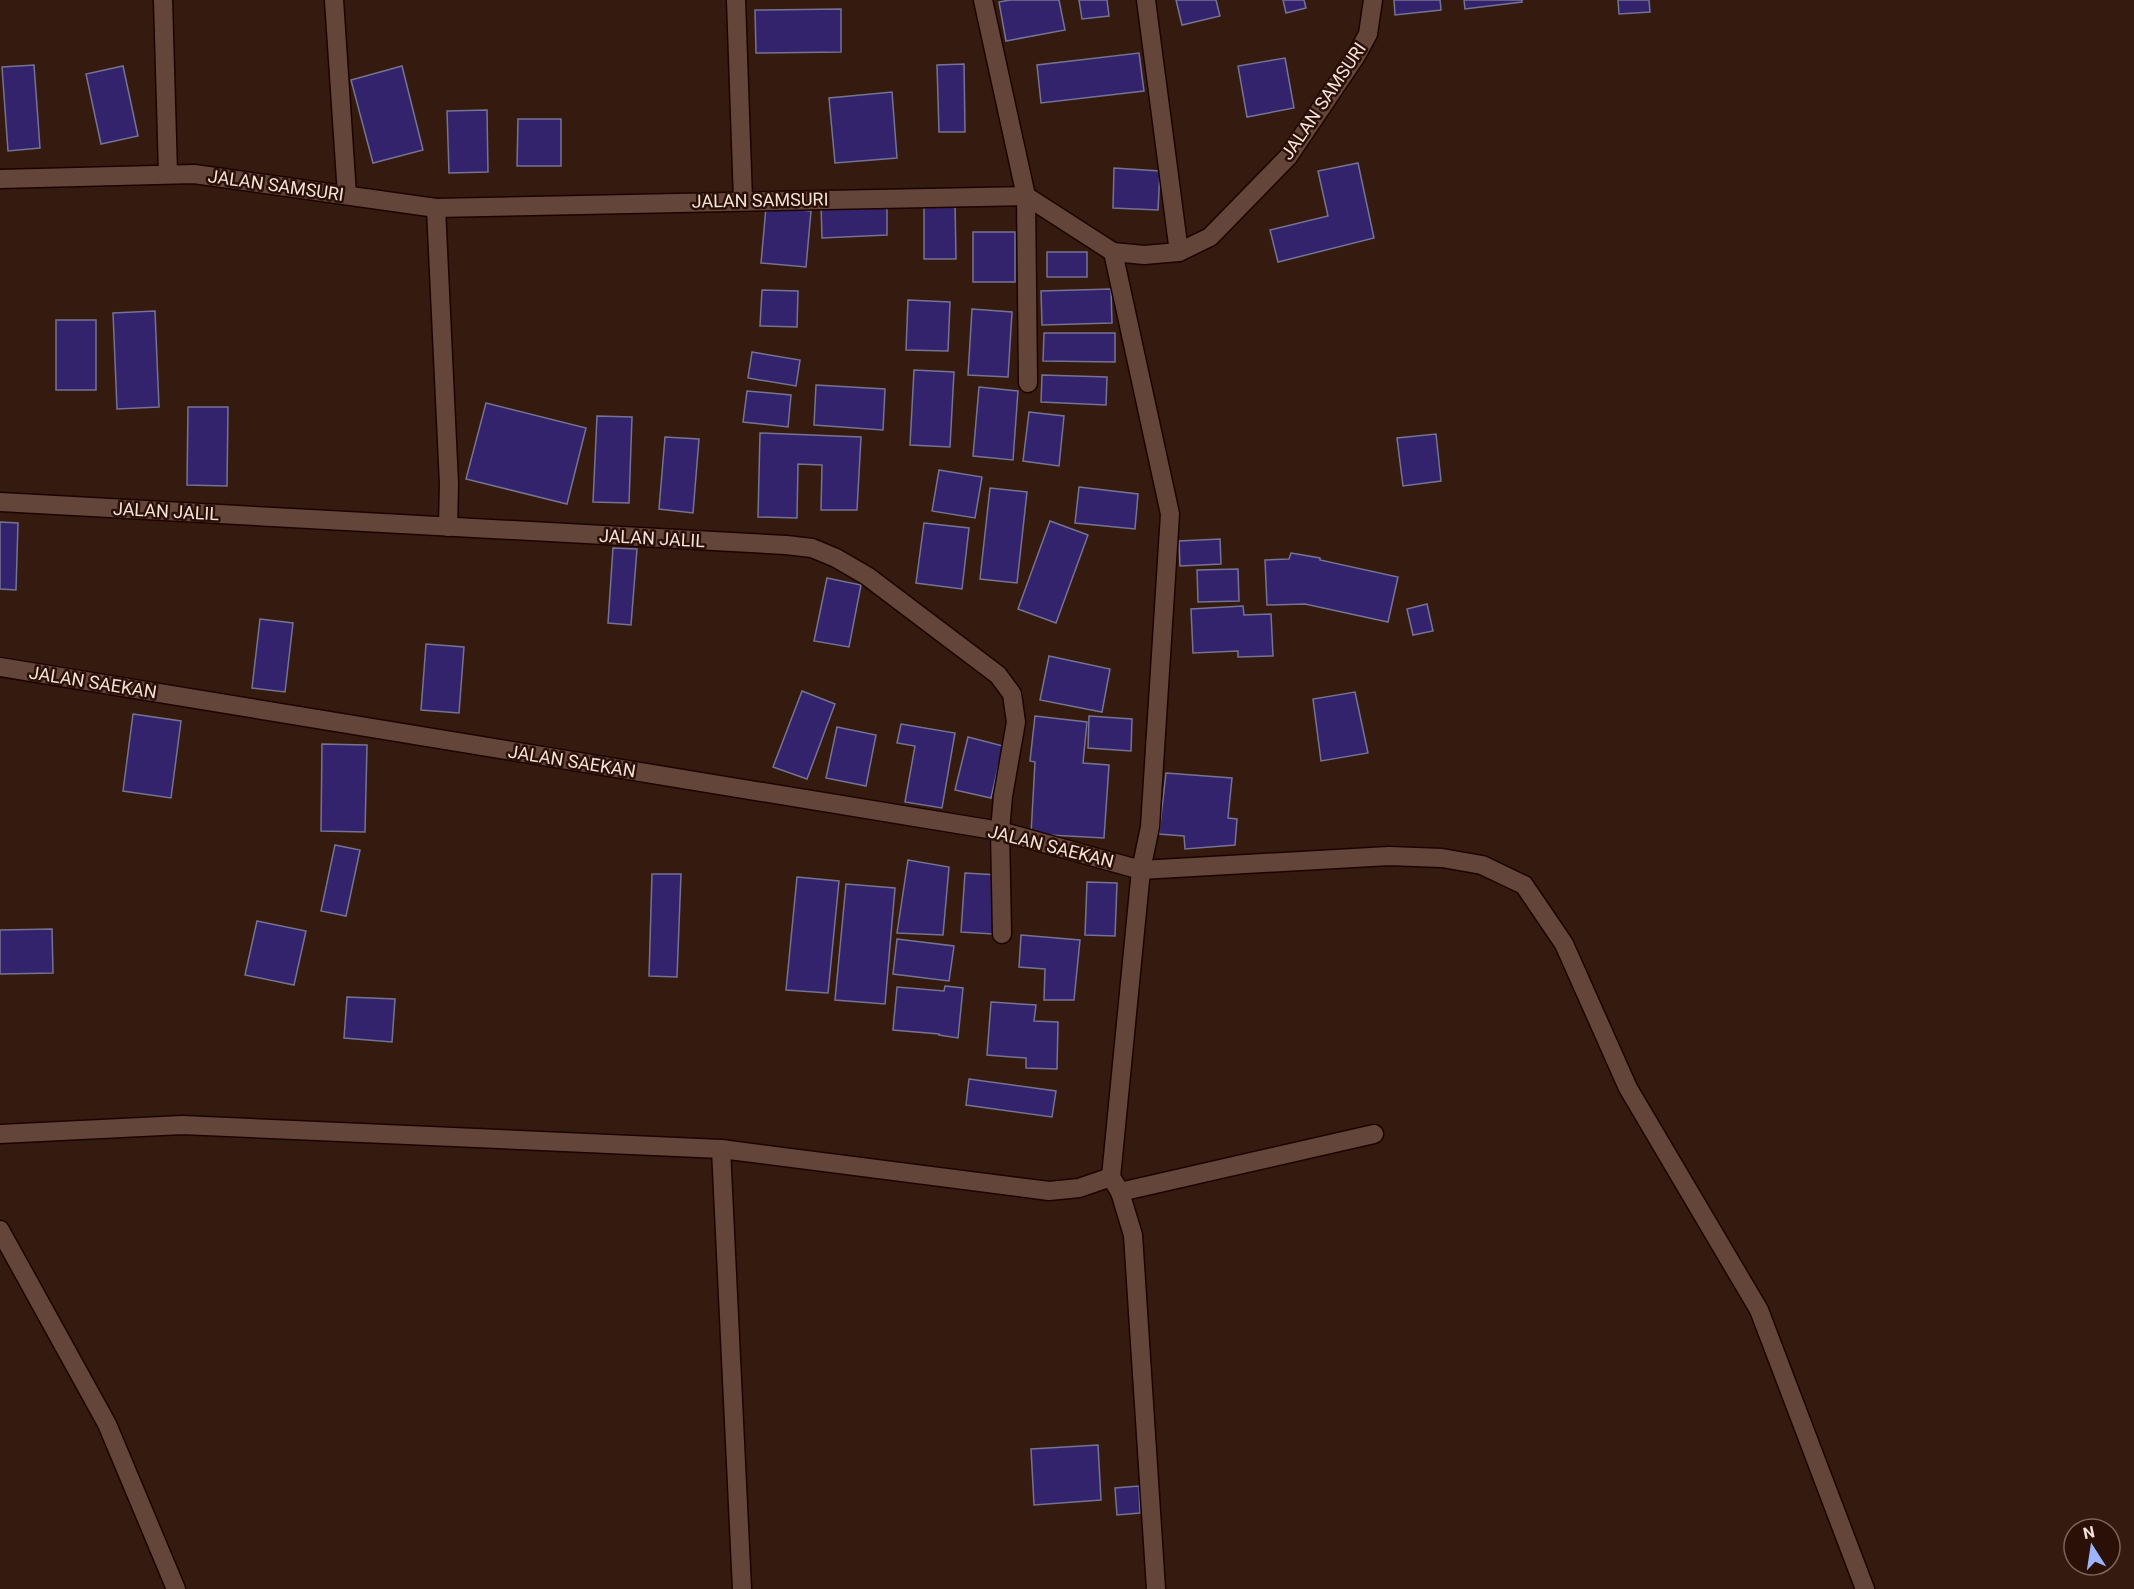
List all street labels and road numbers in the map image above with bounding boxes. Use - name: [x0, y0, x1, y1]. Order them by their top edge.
- street label: JALAN SAMSURI: [1276, 38, 1370, 164]
- street label: JALAN SAMSURI: [207, 165, 345, 205]
- street label: JALAN SAMSURI: [691, 188, 829, 212]
- street label: JALAN JALIL: [112, 498, 220, 524]
- street label: JALAN JALIL: [598, 525, 706, 551]
- street label: JALAN SAEKAN: [28, 662, 158, 702]
- street label: JALAN SAEKAN: [507, 741, 637, 781]
- street label: JALAN SAEKAN: [986, 820, 1116, 872]

